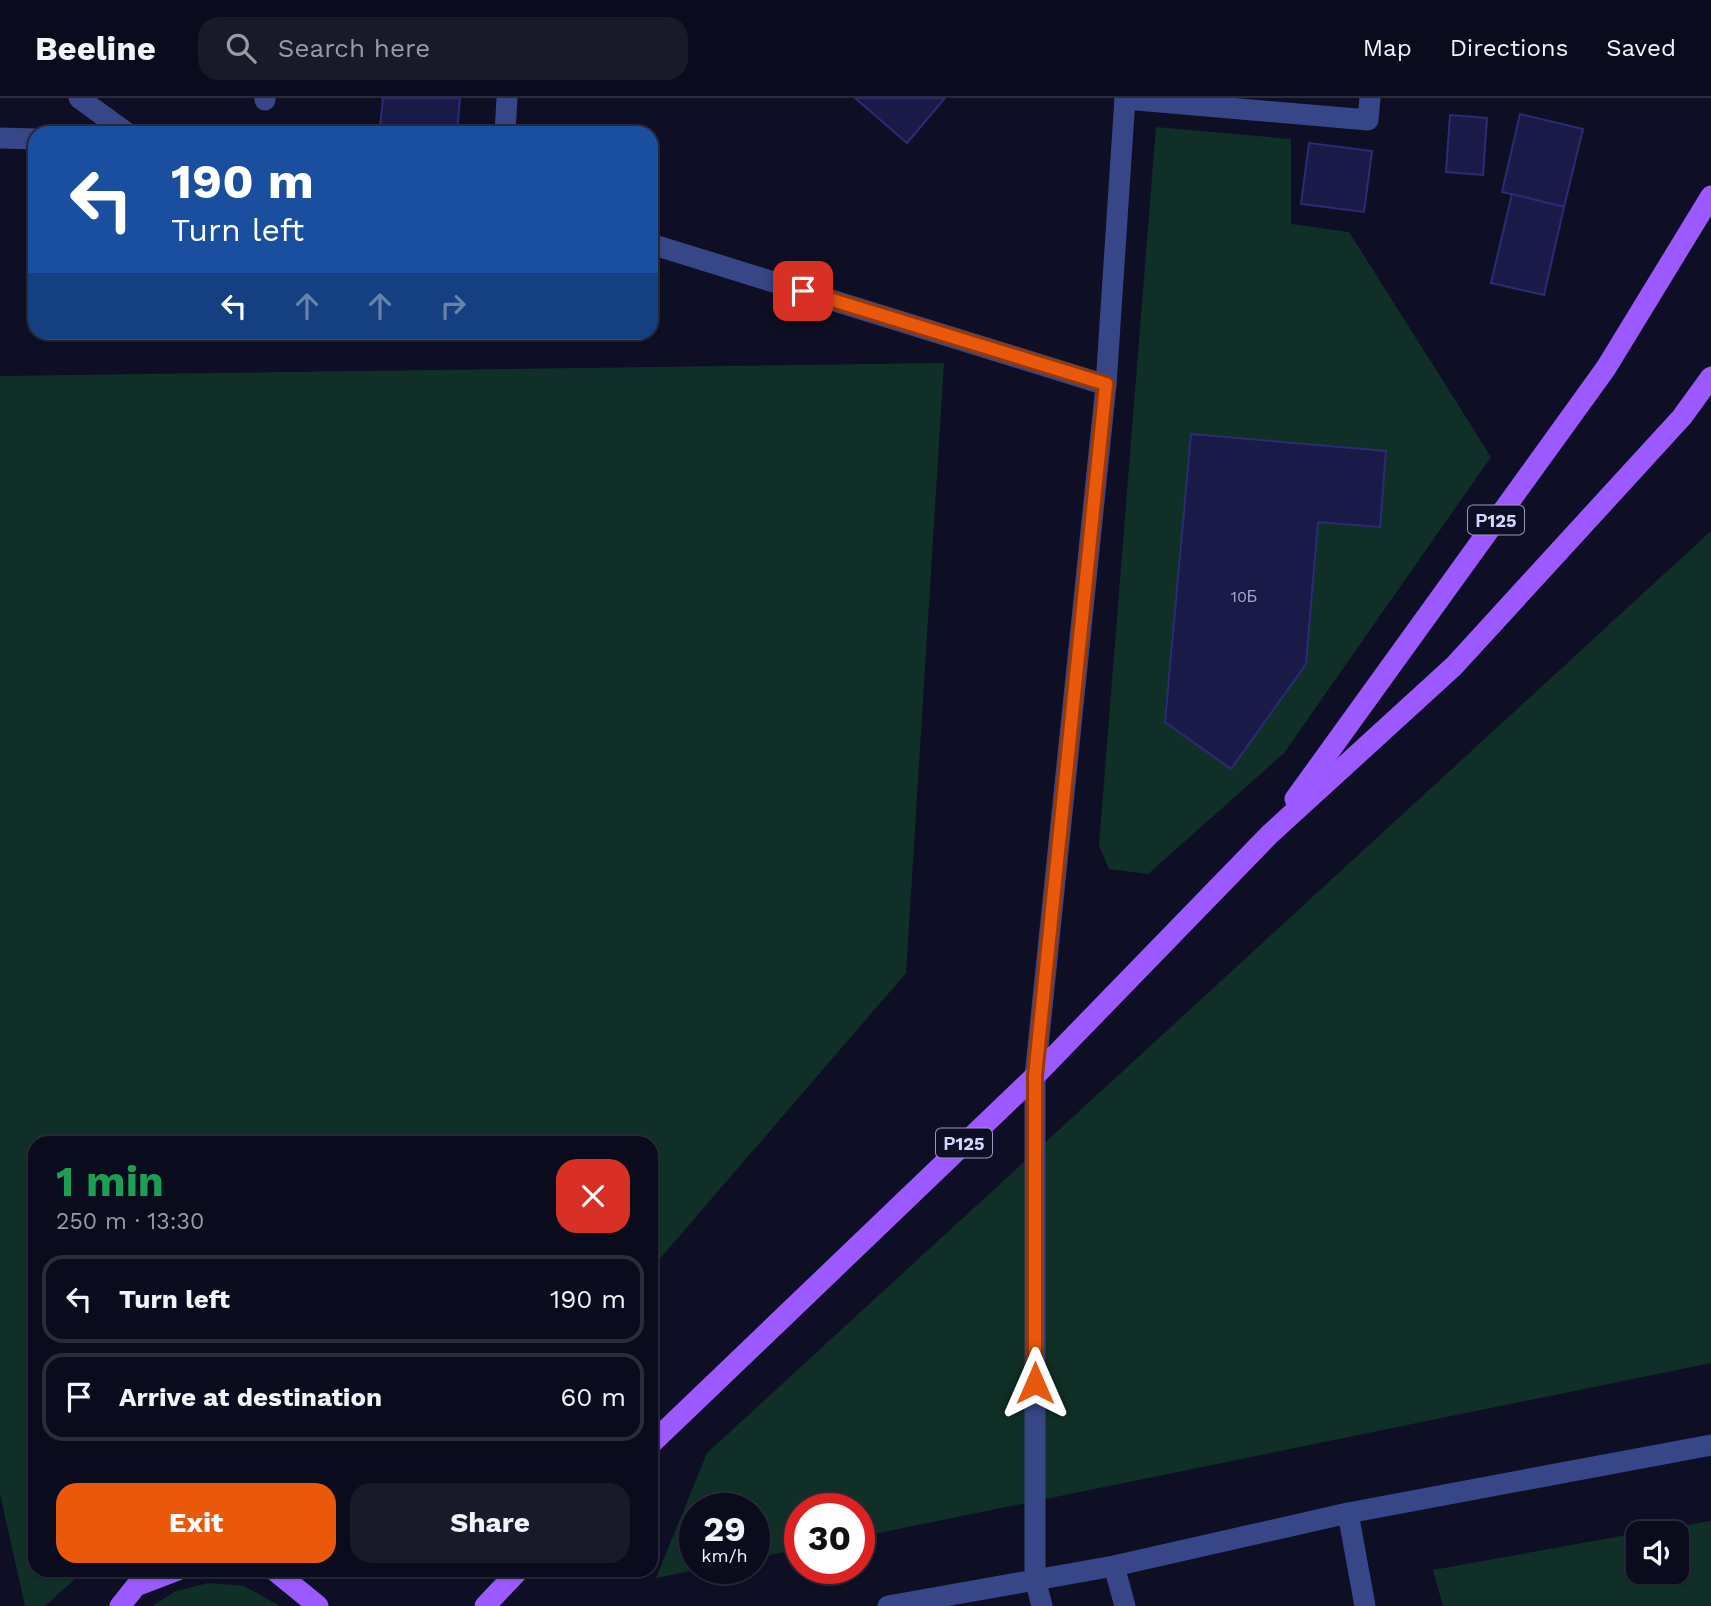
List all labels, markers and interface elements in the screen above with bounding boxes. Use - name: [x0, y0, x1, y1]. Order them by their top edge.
- search box: [198, 17, 688, 80]
- text: Beeline: [35, 29, 156, 68]
- icon: search: [222, 29, 260, 67]
- text: Search here: [278, 33, 430, 63]
- text: Map: [1363, 34, 1412, 62]
- text: Directions: [1450, 34, 1568, 62]
- text: Saved: [1606, 34, 1676, 62]
- text: 190 m: [171, 152, 314, 210]
- icon: left: [56, 154, 147, 245]
- text: Turn left: [171, 211, 304, 249]
- pin: [773, 261, 833, 321]
- icon: arrive: [784, 272, 822, 310]
- icon: left: [215, 287, 253, 325]
- icon: ahead: [288, 287, 326, 325]
- icon: ahead: [361, 287, 399, 325]
- icon: right: [434, 287, 472, 325]
- road number: Р125: [1468, 506, 1524, 534]
- house number: 10Б: [1231, 587, 1257, 606]
- road number: Р125: [936, 1128, 992, 1158]
- text: 1 min: [56, 1157, 164, 1206]
- button: close: [556, 1159, 630, 1233]
- text: 250 m · 13:30: [56, 1208, 204, 1235]
- icon: left: [60, 1280, 98, 1318]
- text: Turn left: [119, 1284, 230, 1314]
- text: 190 m: [550, 1284, 626, 1314]
- position arrow: [998, 1346, 1072, 1420]
- icon: arrive: [60, 1378, 98, 1416]
- text: Arrive at destination: [119, 1382, 382, 1412]
- text: 60 m: [560, 1382, 626, 1412]
- button: Exit: [56, 1483, 336, 1563]
- button: Share: [350, 1483, 630, 1563]
- speed limit sign: 30: [784, 1493, 875, 1584]
- text: 29: [703, 1508, 746, 1550]
- map controls: [1626, 1521, 1689, 1584]
- button: sound: [1626, 1521, 1689, 1584]
- text: km/h: [701, 1545, 748, 1566]

